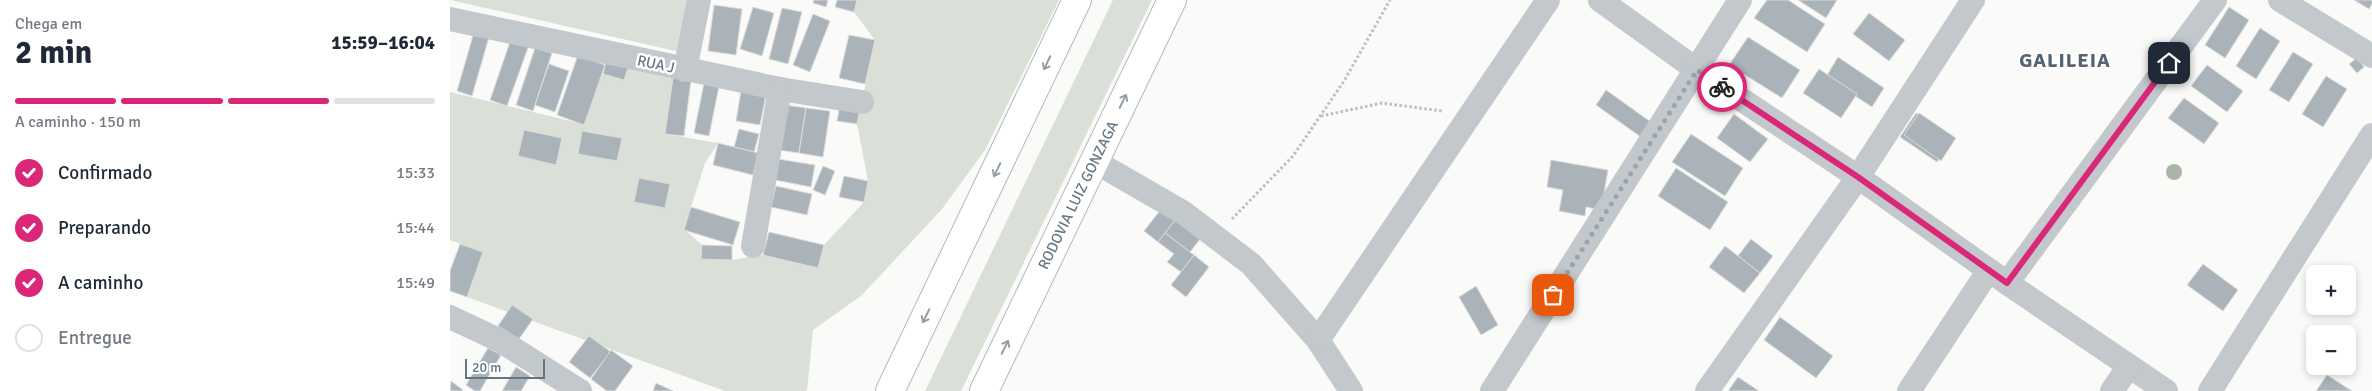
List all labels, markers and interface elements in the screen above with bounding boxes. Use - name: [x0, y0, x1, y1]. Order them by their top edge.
- text: Chega em: [15, 14, 82, 34]
- text: 15:59–16:04: [331, 31, 435, 55]
- text: 2 min: [15, 33, 92, 72]
- pin: [2148, 42, 2190, 84]
- district label: GALILEIA: [2019, 48, 2111, 73]
- icon: home: [2155, 49, 2183, 77]
- street label: RUA J: [636, 51, 676, 77]
- one-way arrow: [1042, 55, 1052, 70]
- courier: [1697, 62, 1747, 112]
- icon: bike: [1708, 73, 1736, 101]
- one-way arrow: [1118, 94, 1128, 109]
- text: A caminho · 150 m: [15, 112, 141, 132]
- street label: RODOVIA LUIZ GONZAGA: [1034, 118, 1122, 272]
- icon: check: [15, 159, 43, 187]
- text: Confirmado: [58, 161, 152, 185]
- one-way arrow: [992, 162, 1001, 177]
- text: 15:33: [396, 163, 435, 183]
- icon: check: [15, 214, 43, 242]
- text: Preparando: [58, 216, 151, 240]
- text: 15:44: [396, 218, 435, 238]
- map controls: [2306, 265, 2356, 375]
- button: +: [2306, 265, 2356, 315]
- icon: check: [15, 269, 43, 297]
- text: A caminho: [58, 271, 143, 295]
- text: 15:49: [396, 273, 435, 293]
- pin: [1532, 274, 1574, 316]
- icon: bag: [1539, 281, 1567, 309]
- one-way arrow: [921, 308, 930, 323]
- button: −: [2306, 325, 2356, 375]
- text: Entregue: [58, 326, 132, 350]
- one-way arrow: [1000, 340, 1010, 355]
- scale bar: [465, 356, 545, 379]
- text: 20 m: [472, 359, 501, 376]

